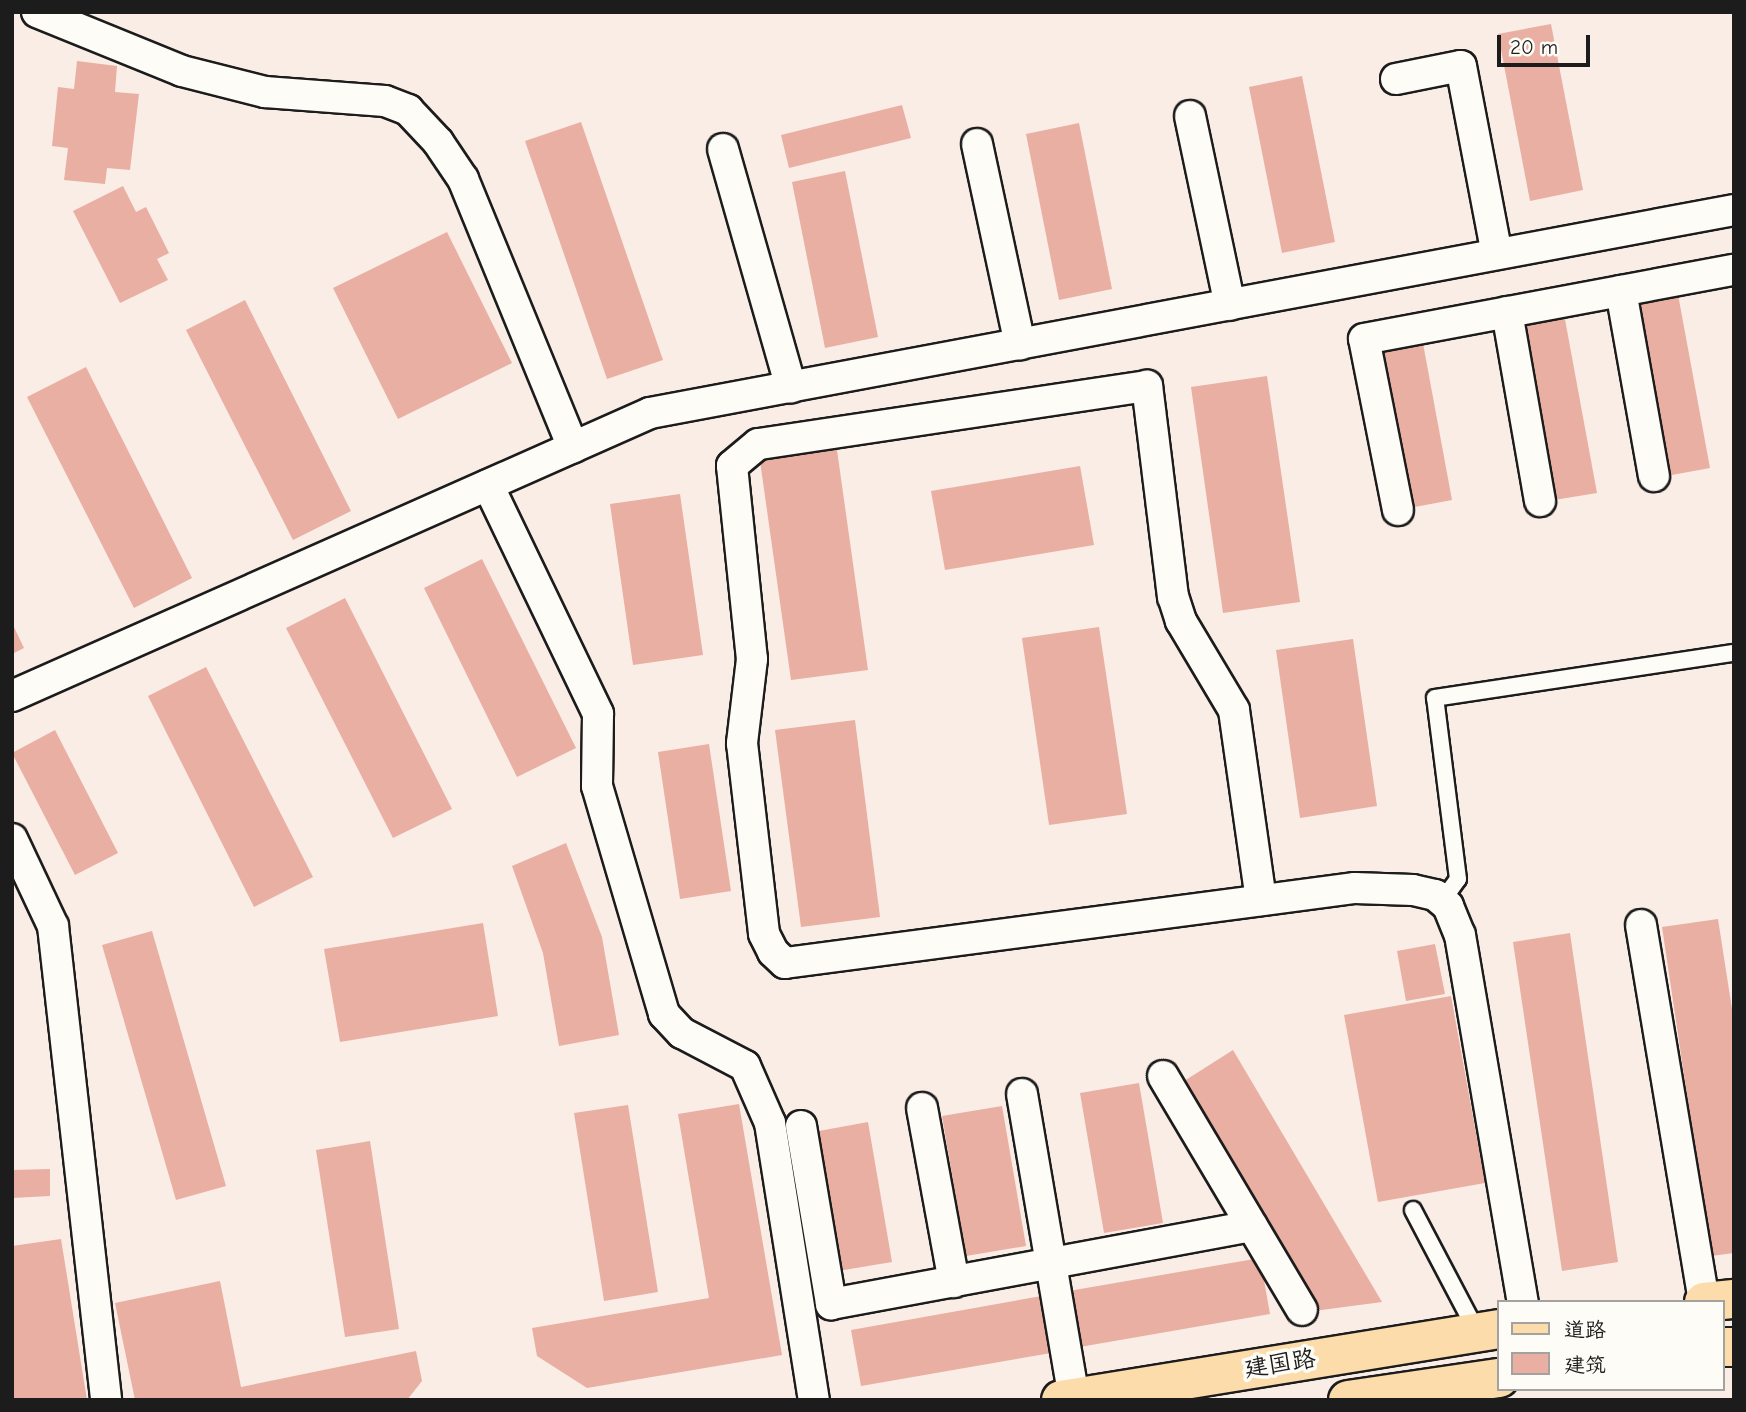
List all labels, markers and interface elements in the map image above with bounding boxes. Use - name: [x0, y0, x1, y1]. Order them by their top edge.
- scale bar: [1501, 21, 1594, 65]
- text: 20 m: [1510, 35, 1558, 59]
- legend: [1498, 1300, 1725, 1391]
- text: 道路: [1564, 1318, 1606, 1342]
- street label: 建国路: [1242, 1344, 1318, 1384]
- text: 建筑: [1564, 1353, 1606, 1377]

